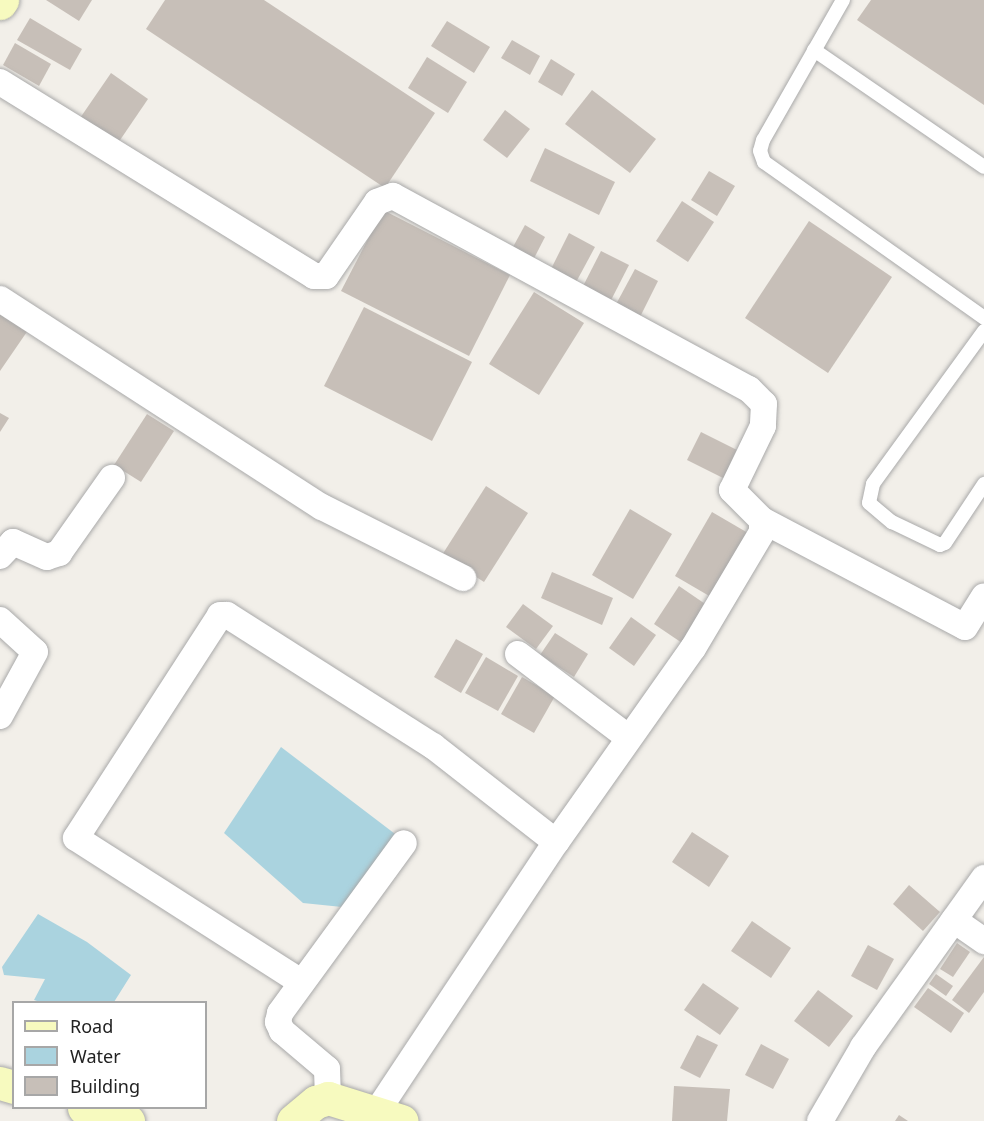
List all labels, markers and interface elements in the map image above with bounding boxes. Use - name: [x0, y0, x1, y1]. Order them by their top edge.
- legend: [12, 1001, 207, 1109]
- text: Road: [70, 1014, 113, 1038]
- text: Water: [70, 1044, 121, 1068]
- text: Building: [70, 1074, 140, 1098]

